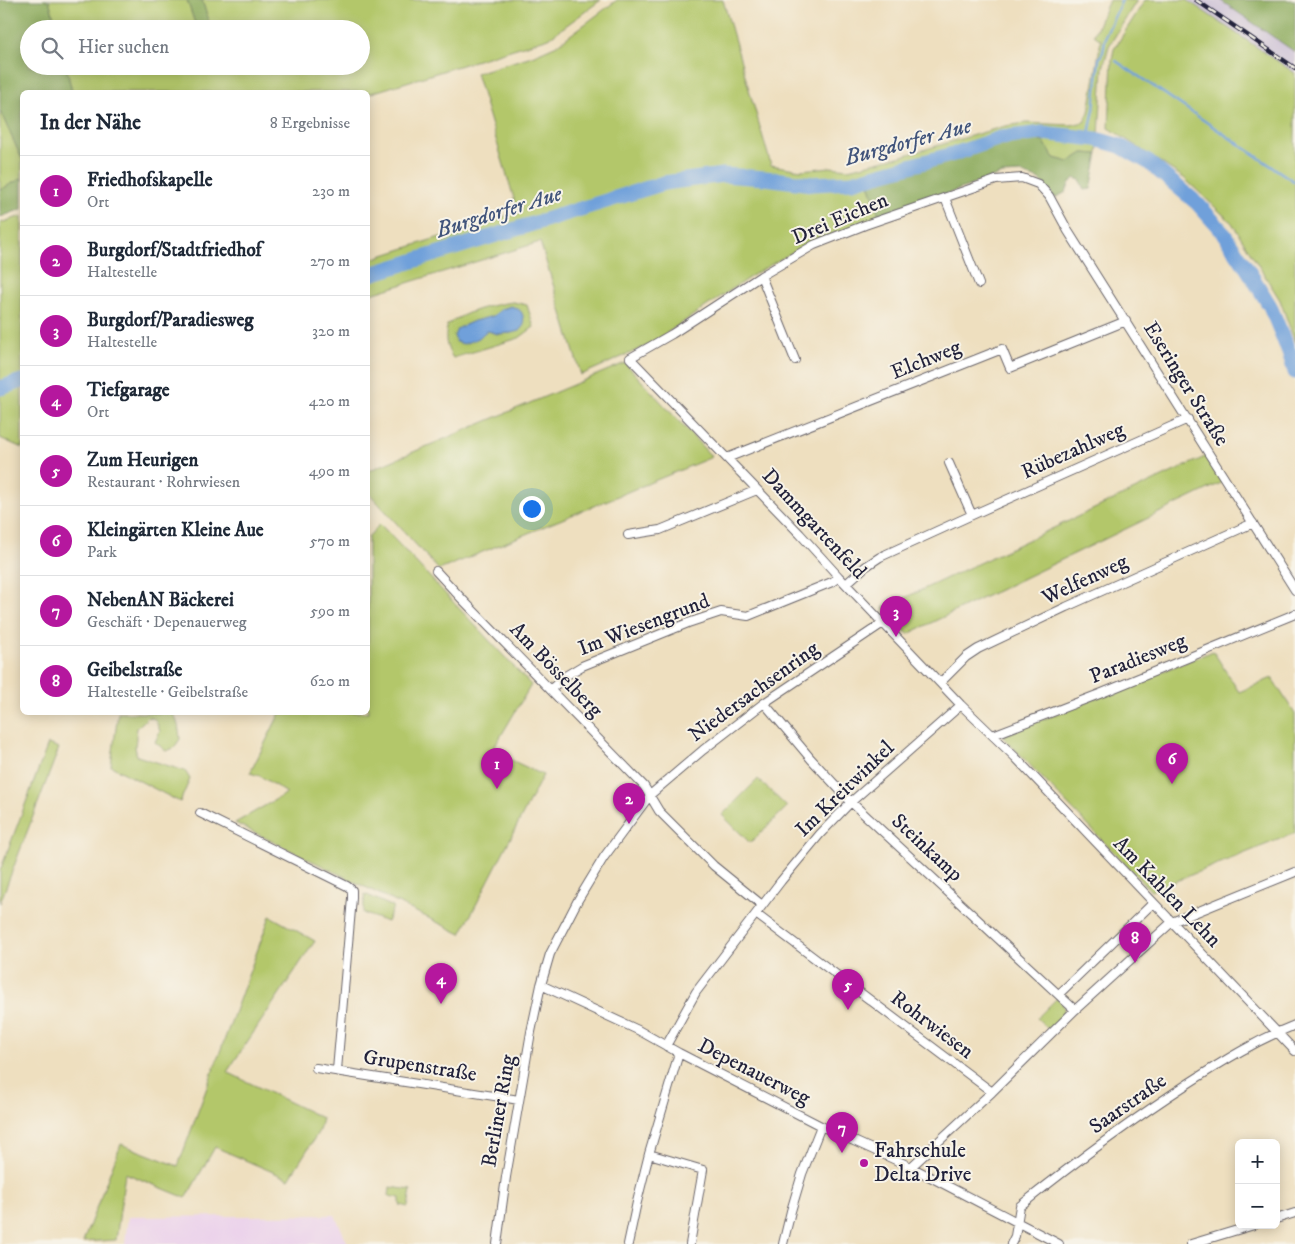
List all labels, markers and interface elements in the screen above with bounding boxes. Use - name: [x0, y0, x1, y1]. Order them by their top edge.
- search box: [20, 20, 370, 75]
- icon: search: [38, 34, 66, 62]
- text: Hier suchen: [78, 36, 169, 59]
- text: In der Nähe: [40, 110, 141, 136]
- water label: Burgdorfer Aue: [841, 112, 975, 172]
- text: 8 Ergebnisse: [270, 113, 350, 133]
- text: Friedhofskapelle: [87, 169, 213, 192]
- water label: Burgdorfer Aue: [432, 180, 566, 244]
- text: 1: [53, 181, 59, 201]
- text: 230 m: [312, 181, 350, 201]
- street label: Drei Eichen: [788, 187, 892, 251]
- text: Ort: [87, 192, 109, 212]
- text: Burgdorf/Stadtfriedhof: [87, 239, 262, 262]
- text: 2: [52, 251, 60, 271]
- text: 270 m: [310, 251, 350, 271]
- text: Haltestelle: [87, 262, 157, 282]
- text: Burgdorf/Paradiesweg: [87, 309, 254, 332]
- street label: Eseringer Straße: [1137, 317, 1235, 451]
- text: 3: [53, 321, 59, 341]
- text: 320 m: [312, 321, 350, 341]
- text: Haltestelle: [87, 332, 157, 352]
- street label: Elchweg: [887, 334, 966, 386]
- text: Tiefgarage: [87, 379, 170, 402]
- text: 4: [51, 391, 61, 411]
- text: 420 m: [309, 391, 350, 411]
- text: Ort: [87, 402, 109, 422]
- street label: Rübezahlweg: [1017, 416, 1129, 485]
- text: Zum Heurigen: [87, 449, 198, 472]
- text: 5: [52, 461, 60, 481]
- text: 490 m: [309, 461, 350, 481]
- street label: Dammgartenfeld: [756, 463, 872, 585]
- text: Restaurant · Rohrwiesen: [87, 472, 240, 492]
- your location: [519, 496, 545, 522]
- text: Kleingärten Kleine Aue: [87, 519, 264, 542]
- text: 6: [52, 531, 60, 551]
- text: 570 m: [310, 531, 350, 551]
- text: Park: [87, 542, 117, 562]
- street label: Welfenweg: [1037, 549, 1133, 612]
- street label: Im Wiesengrund: [575, 588, 714, 662]
- text: NebenAN Bäckerei: [87, 589, 234, 612]
- pin: 3: [880, 596, 912, 637]
- text: 7: [52, 601, 60, 621]
- text: 590 m: [310, 601, 350, 621]
- text: Geschäft · Depenauerweg: [87, 612, 247, 632]
- street label: Am Bösselberg: [504, 617, 609, 724]
- street label: Paradiesweg: [1086, 628, 1191, 690]
- street label: Niedersachsenring: [684, 636, 825, 748]
- text: Geibelstraße: [87, 659, 182, 682]
- text: 8: [52, 671, 60, 691]
- text: 620 m: [310, 671, 350, 691]
- text: Haltestelle · Geibelstraße: [87, 682, 248, 702]
- street label: Im Kreitwinkel: [790, 735, 900, 843]
- pin: 6: [1156, 743, 1188, 784]
- pin: 1: [481, 748, 513, 789]
- pin: 2: [613, 783, 645, 824]
- street label: Steinkamp: [886, 808, 968, 888]
- street label: Am Kahlen Lehn: [1107, 831, 1227, 953]
- pin: 8: [1119, 922, 1151, 963]
- pin: 4: [425, 963, 457, 1004]
- pin: 5: [832, 969, 864, 1010]
- street label: Rohrwiesen: [885, 985, 979, 1065]
- street label: Depenauerweg: [693, 1033, 815, 1112]
- street label: Grupenstraße: [361, 1044, 479, 1088]
- street label: Berliner Ring: [476, 1052, 522, 1169]
- street label: Saarstraße: [1084, 1068, 1172, 1140]
- pin: 7: [826, 1112, 858, 1153]
- place label: Fahrschule Delta Drive: [874, 1138, 972, 1188]
- map controls: [1235, 1139, 1280, 1229]
- button: +: [1235, 1139, 1280, 1184]
- marker: Fahrschule Delta Drive: [858, 1157, 870, 1169]
- button: −: [1235, 1184, 1280, 1229]

